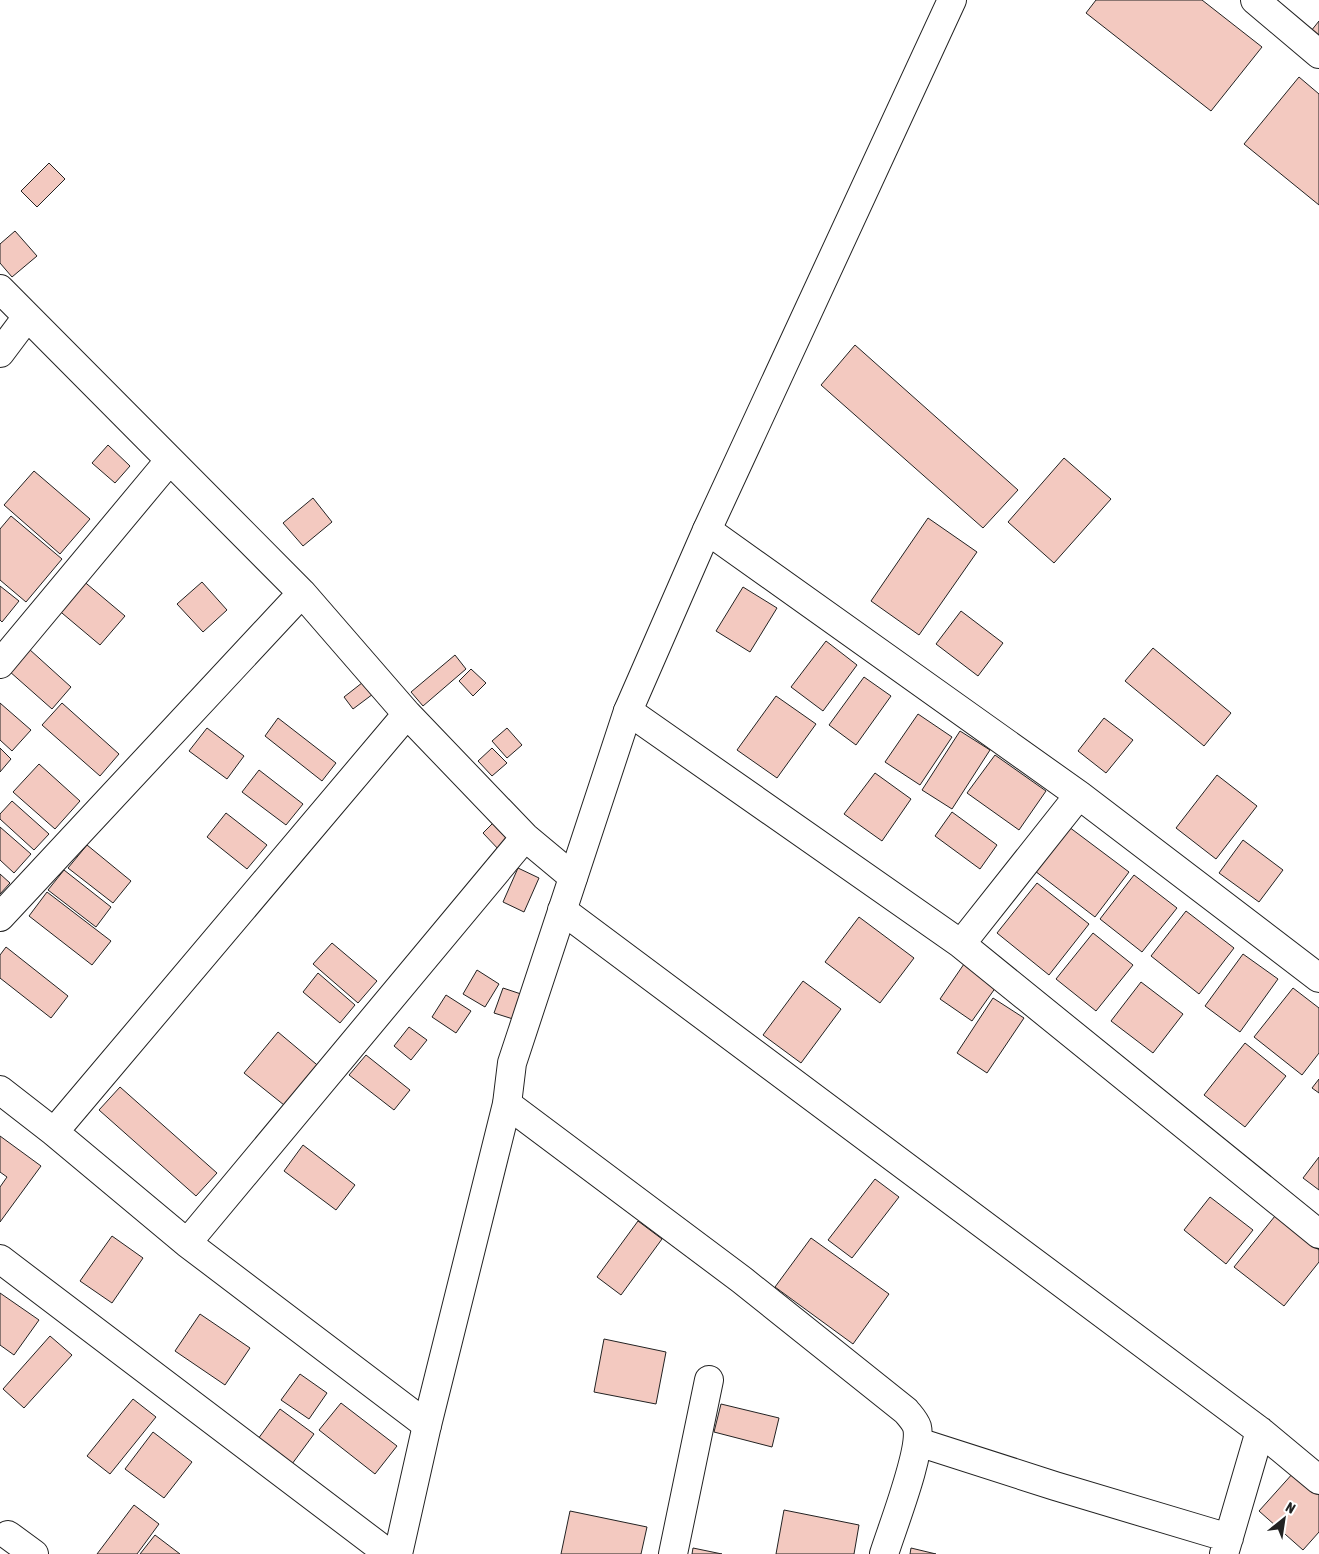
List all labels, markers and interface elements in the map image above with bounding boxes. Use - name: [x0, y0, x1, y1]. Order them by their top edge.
- north arrow: [1259, 1494, 1309, 1544]
- text: N: [1283, 1499, 1298, 1517]

